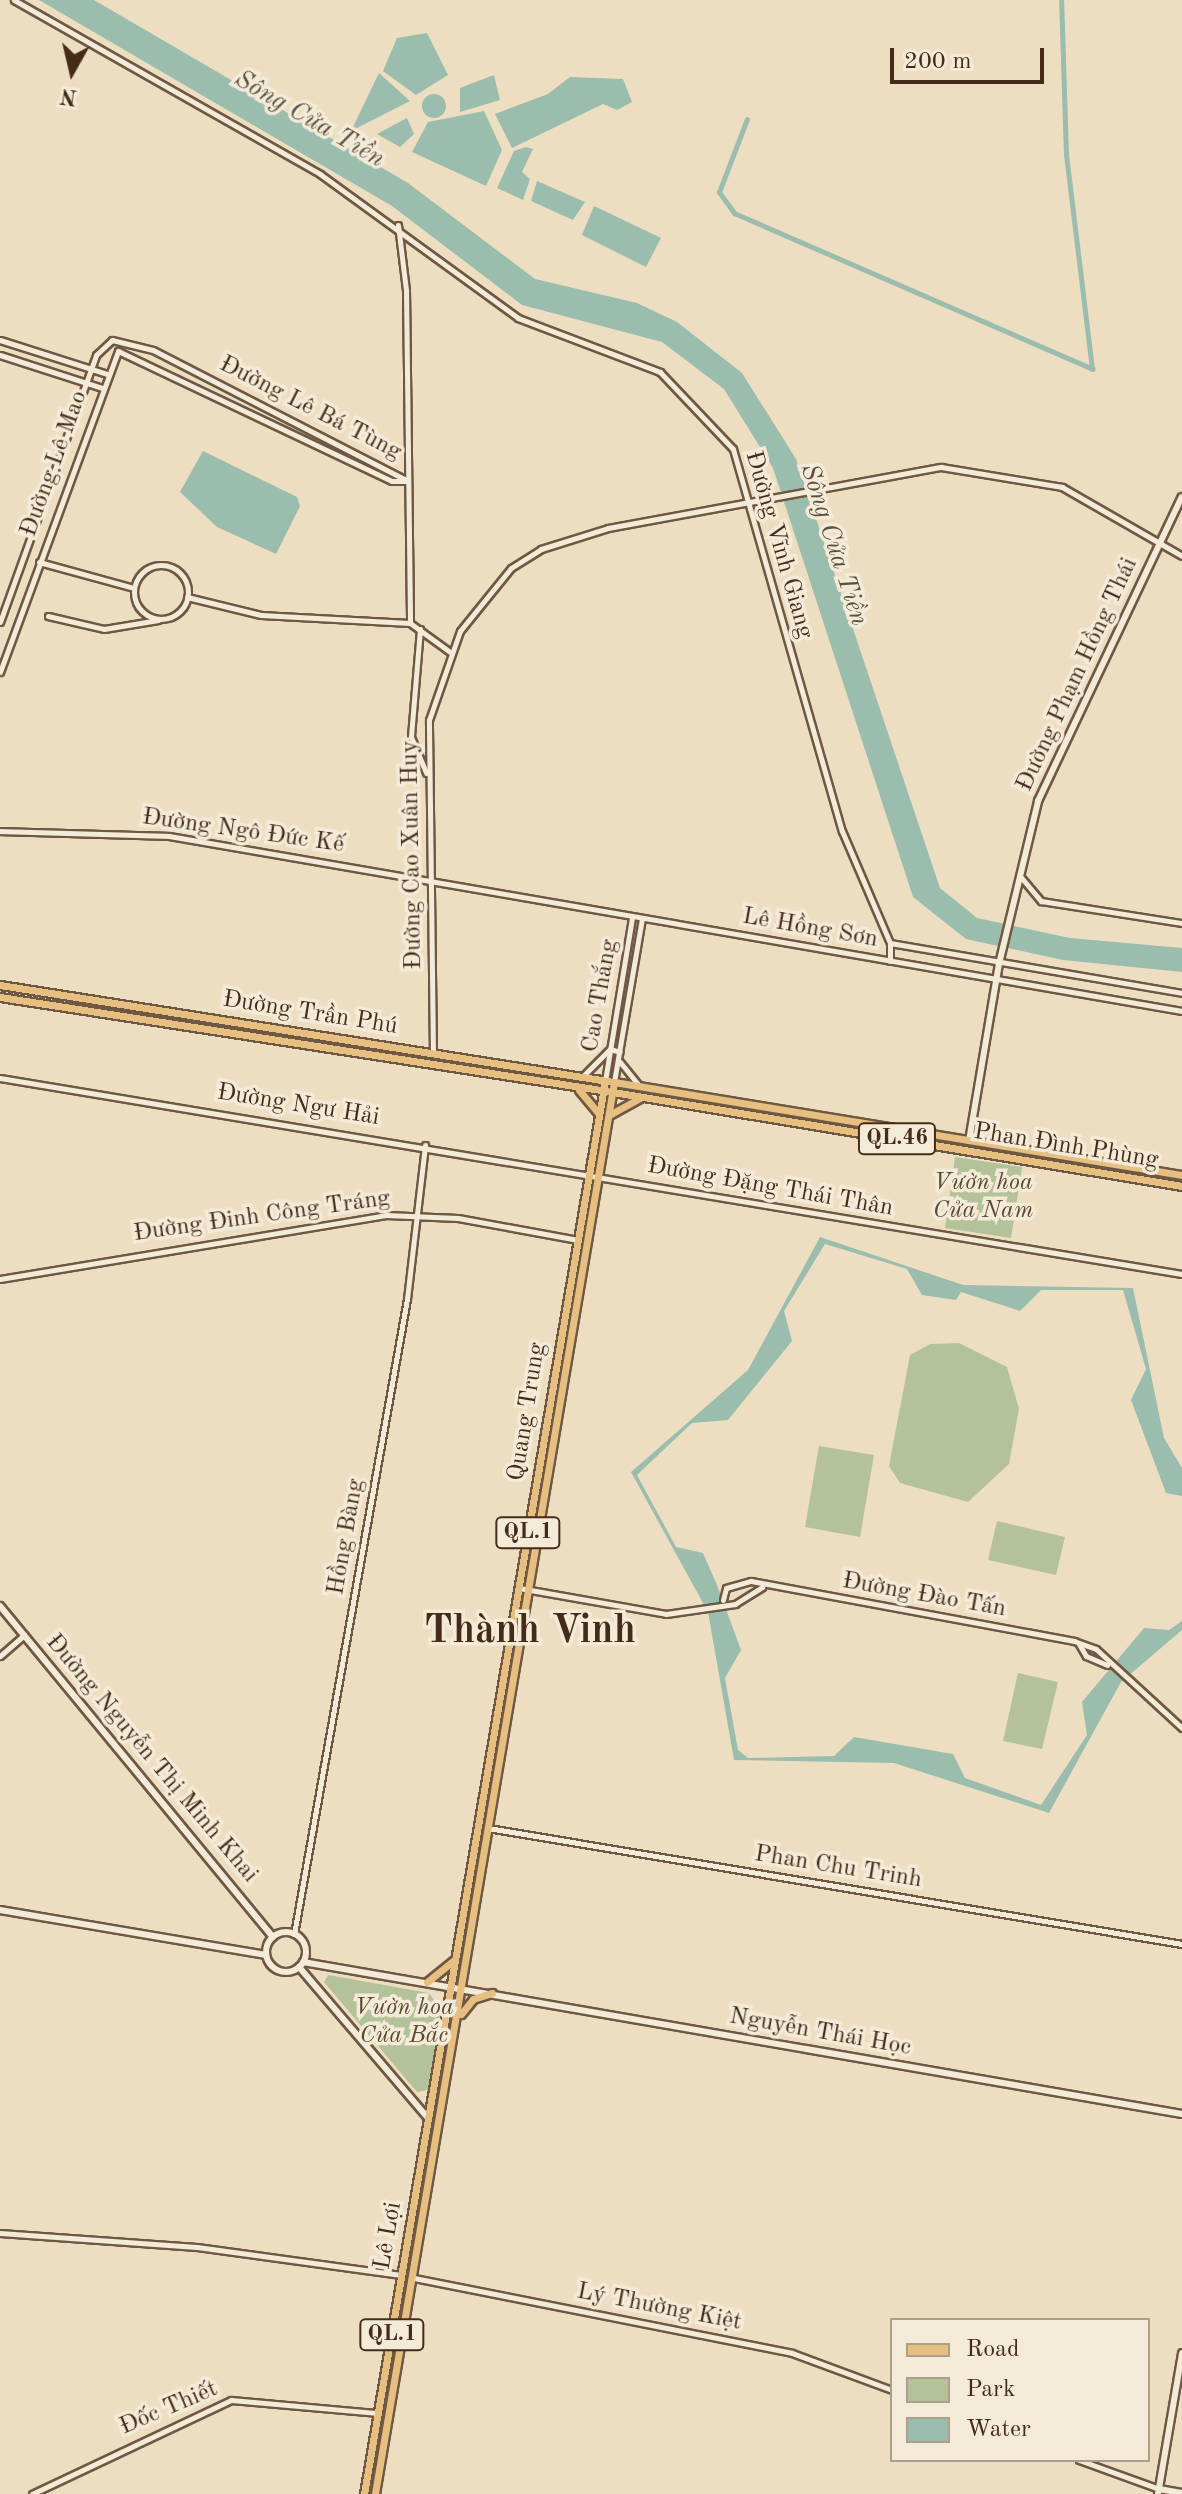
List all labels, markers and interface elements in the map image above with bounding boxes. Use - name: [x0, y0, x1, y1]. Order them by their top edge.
- north arrow: [32, 32, 112, 112]
- scale bar: [894, 32, 1048, 82]
- text: 200 m: [904, 50, 972, 74]
- water label: Sông Cửa Tiền: [228, 64, 390, 176]
- text: N: [59, 84, 79, 108]
- street label: Đường Lê Bá Tùng: [214, 351, 406, 467]
- street label: Đường Lê Mao: [15, 387, 95, 541]
- street label: Đường Vĩnh Giang: [737, 448, 819, 642]
- water label: Sông Cửa Tiền: [792, 460, 874, 630]
- street label: Đường Phạm Hồng Thái: [1011, 553, 1145, 797]
- street label: Đường Cao Xuân Huy: [397, 740, 429, 970]
- street label: Đường Ngô Đức Kế: [140, 804, 346, 860]
- street label: Lê Hồng Sơn: [740, 903, 880, 955]
- street label: Cao Thắng: [577, 937, 625, 1055]
- street label: Đường Trần Phú: [221, 986, 399, 1042]
- street label: Đường Ngư Hải: [215, 1079, 381, 1133]
- street label: Phan Đình Phùng: [972, 1118, 1160, 1176]
- road number: QL.46: [857, 1121, 937, 1157]
- street label: Đường Đặng Thái Thân: [645, 1152, 895, 1224]
- park label: Vườn hoa Cửa Nam: [933, 1170, 1033, 1226]
- street label: Đường Đinh Công Tráng: [132, 1185, 392, 1249]
- street label: Quang Trung: [503, 1341, 553, 1483]
- street label: Hồng Bàng: [323, 1476, 371, 1598]
- road number: QL.1: [494, 1515, 562, 1551]
- street label: Đường Đào Tấn: [840, 1567, 1008, 1625]
- district label: Thành Vinh: [424, 1608, 636, 1656]
- street label: Đường Nguyễn Thị Minh Khai: [39, 1629, 263, 1889]
- street label: Phan Chu Trinh: [752, 1841, 924, 1895]
- park label: Vườn hoa Cửa Bắc: [354, 1995, 454, 2051]
- street label: Nguyễn Thái Học: [727, 2003, 913, 2063]
- street label: Lê Lợi: [369, 2200, 409, 2272]
- street label: Lý Thường Kiệt: [574, 2278, 744, 2338]
- road number: QL.1: [358, 2317, 426, 2353]
- legend: [890, 2318, 1150, 2462]
- text: Road: [966, 2338, 1019, 2362]
- street label: Đốc Thiết: [116, 2375, 222, 2443]
- text: Park: [966, 2378, 1015, 2402]
- text: Water: [966, 2418, 1031, 2442]

